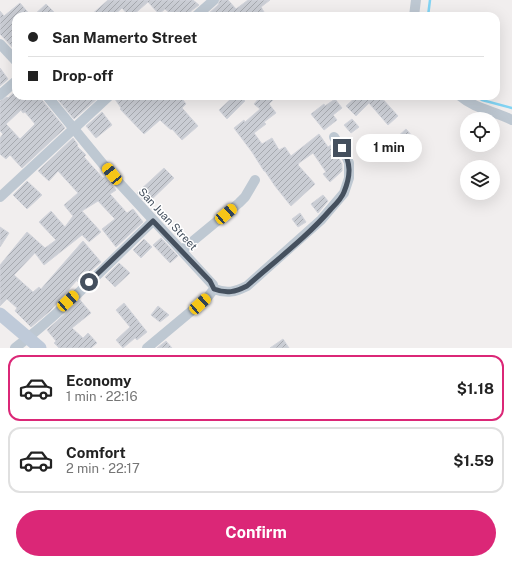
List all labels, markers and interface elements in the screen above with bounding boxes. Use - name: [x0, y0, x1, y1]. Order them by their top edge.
- text: San Mamerto Street: [52, 29, 197, 46]
- text: Drop-off: [52, 67, 113, 84]
- map controls: [460, 112, 500, 200]
- button: locate: [460, 112, 500, 152]
- callout: 1 min: [356, 134, 422, 162]
- route end: [333, 139, 351, 157]
- text: 1 min: [373, 140, 405, 155]
- button: layers: [460, 160, 500, 200]
- car: [100, 161, 124, 187]
- street label: San Juan Street: [136, 186, 200, 252]
- car: [213, 202, 239, 226]
- route start: [80, 273, 98, 291]
- car: [55, 289, 81, 313]
- car: [187, 292, 213, 316]
- icon: car: [18, 370, 54, 406]
- text: Economy: [66, 372, 131, 389]
- text: $1.18: [457, 380, 494, 397]
- text: 1 min · 22:16: [66, 389, 138, 404]
- icon: car: [18, 442, 54, 478]
- text: Comfort: [66, 444, 126, 461]
- text: $1.59: [453, 452, 494, 469]
- text: 2 min · 22:17: [66, 461, 140, 476]
- button: Confirm: [16, 510, 496, 556]

